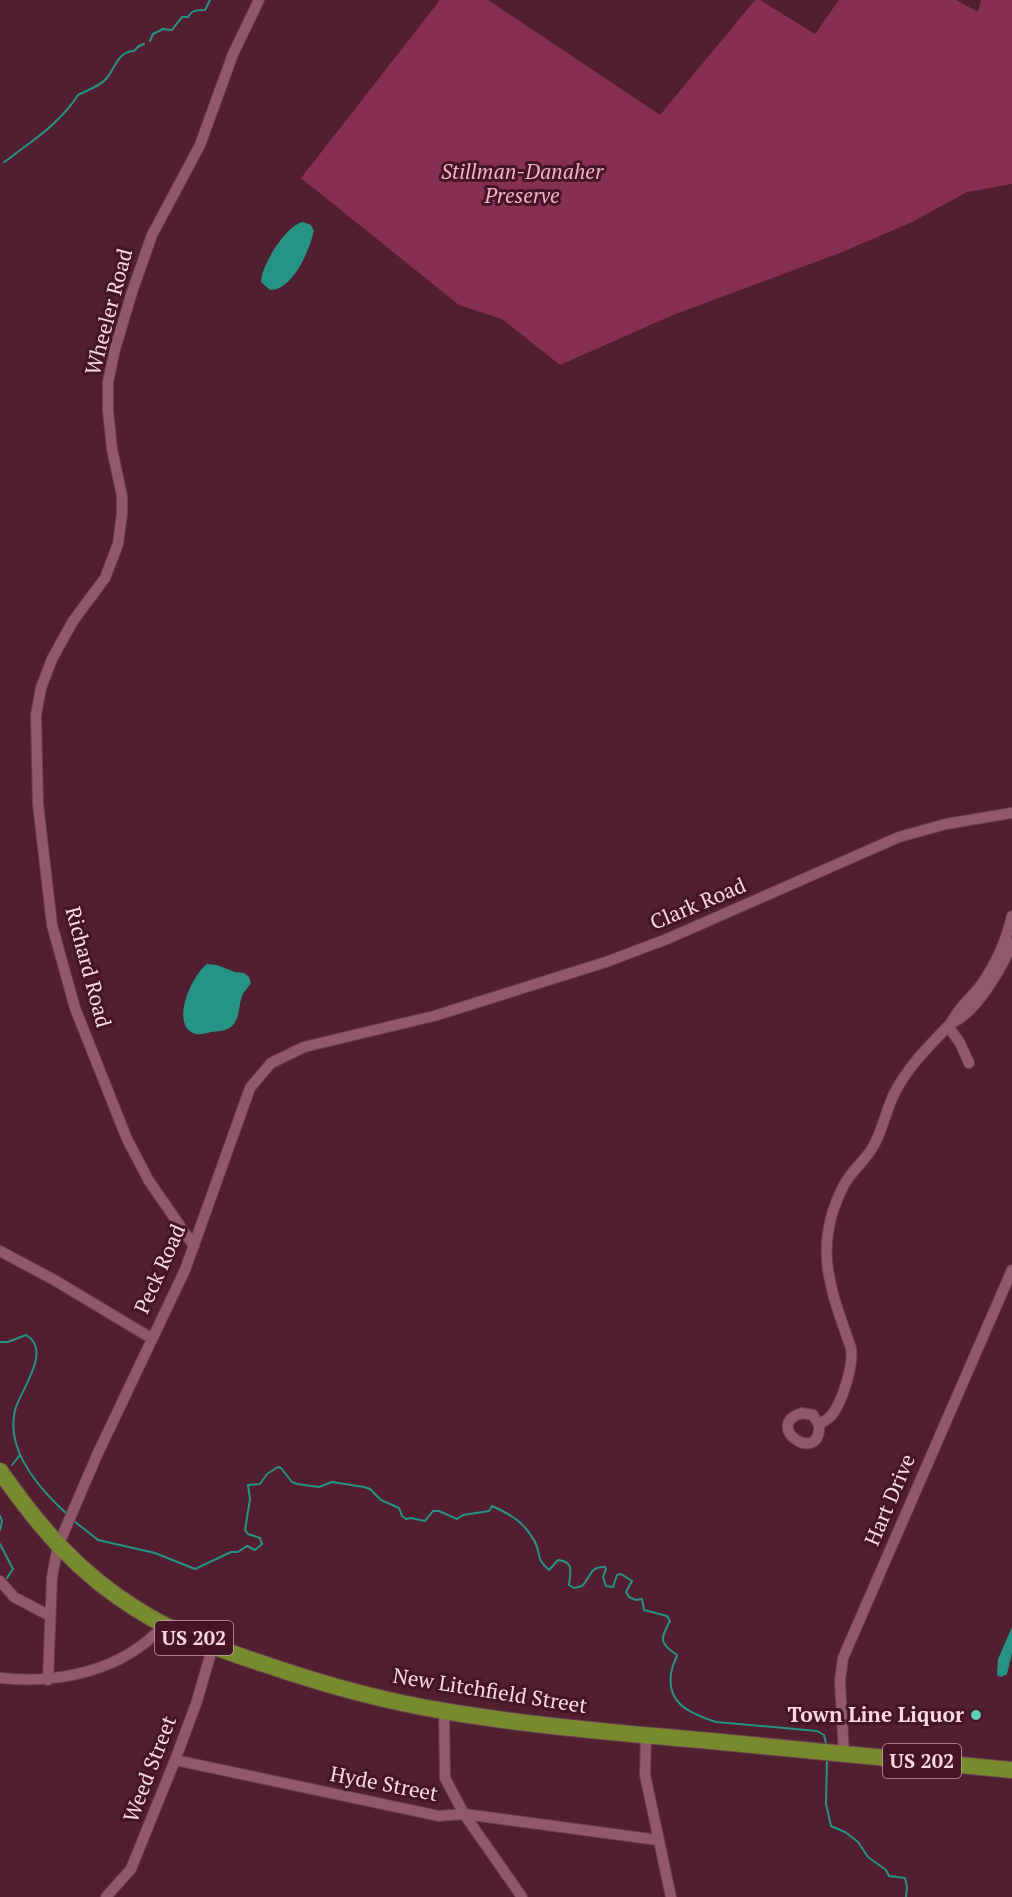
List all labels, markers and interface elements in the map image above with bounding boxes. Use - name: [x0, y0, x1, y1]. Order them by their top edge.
- park label: Stillman-Danaher Preserve: [441, 157, 604, 209]
- street label: Wheeler Road: [78, 245, 138, 378]
- street label: Clark Road: [646, 870, 750, 936]
- street label: Richard Road: [59, 903, 119, 1031]
- street label: Peck Road: [127, 1219, 191, 1318]
- street label: Hart Drive: [857, 1450, 921, 1550]
- road number: US 202: [155, 1621, 233, 1655]
- street label: New Litchfield Street: [391, 1661, 590, 1719]
- place label: Town Line Liquor: [787, 1700, 964, 1728]
- marker: Town Line Liquor: [969, 1708, 983, 1722]
- street label: Weed Street: [116, 1711, 182, 1826]
- road number: US 202: [883, 1744, 961, 1778]
- street label: Hyde Street: [328, 1759, 441, 1807]

